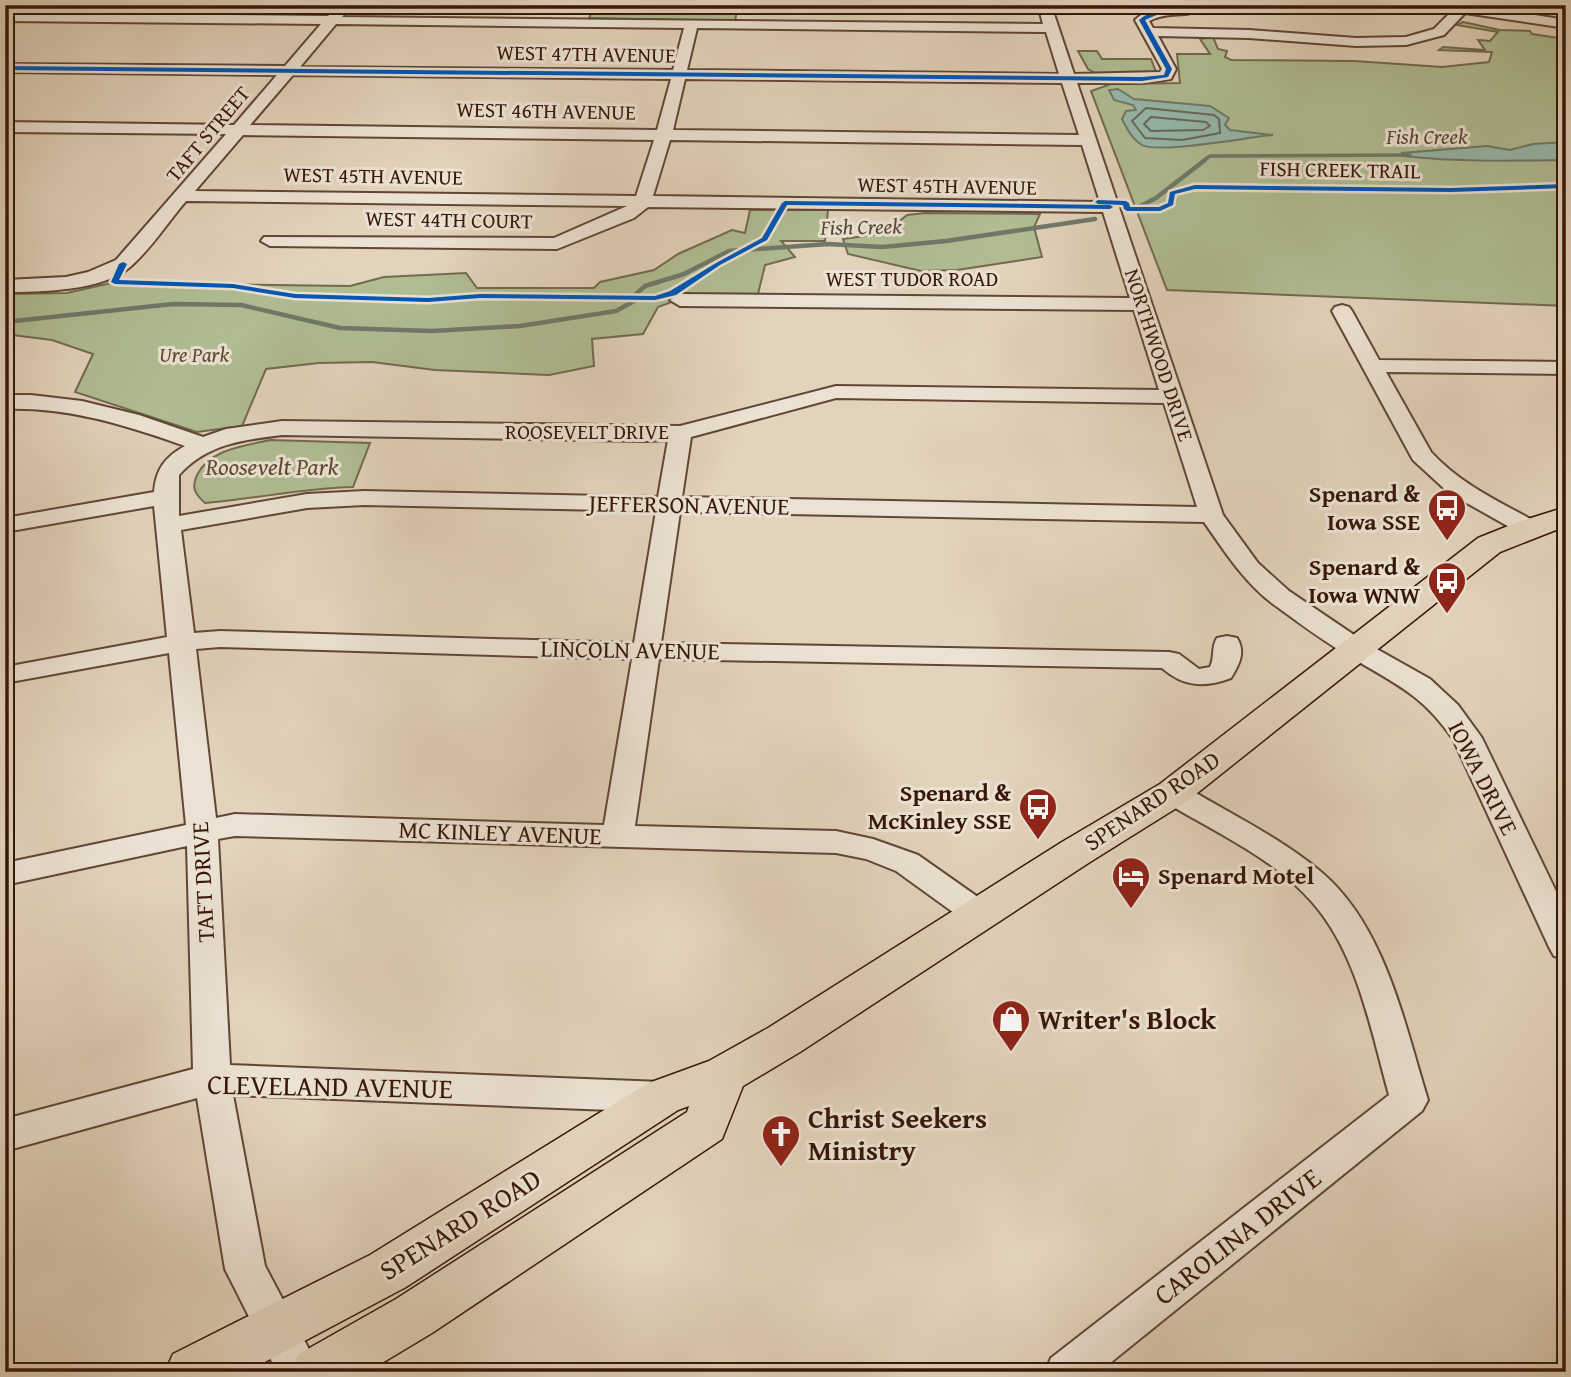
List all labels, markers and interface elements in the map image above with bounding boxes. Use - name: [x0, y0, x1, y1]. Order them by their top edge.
- street label: WEST 47TH AVENUE: [496, 36, 676, 71]
- street label: TAFT STREET: [158, 79, 257, 188]
- street label: WEST 46TH AVENUE: [456, 93, 636, 128]
- water label: Fish Creek: [1385, 121, 1468, 152]
- street label: FISH CREEK TRAIL: [1259, 153, 1421, 186]
- street label: WEST 45TH AVENUE: [283, 158, 463, 193]
- street label: WEST 45TH AVENUE: [857, 168, 1037, 203]
- street label: WEST 44TH COURT: [365, 203, 533, 236]
- water label: Fish Creek: [819, 210, 902, 243]
- street label: WEST TUDOR ROAD: [826, 263, 998, 294]
- street label: NORTHWOOD DRIVE: [1117, 265, 1202, 446]
- park label: Ure Park: [159, 339, 229, 370]
- street label: ROOSEVELT DRIVE: [505, 416, 669, 447]
- park label: Roosevelt Park: [204, 449, 339, 484]
- place label: Spenard & Iowa SSE: [1309, 476, 1420, 539]
- street label: JEFFERSON AVENUE: [585, 485, 790, 524]
- bus stop icon: Spenard & Iowa SSE: [1426, 487, 1468, 542]
- place label: Spenard & Iowa WNW: [1308, 549, 1421, 612]
- bus stop icon: Spenard & Iowa WNW: [1426, 560, 1468, 615]
- street label: LINCOLN AVENUE: [540, 630, 720, 669]
- street label: IOWA DRIVE: [1440, 715, 1527, 841]
- street label: SPENARD ROAD: [1077, 742, 1227, 859]
- place label: Spenard & McKinley SSE: [868, 775, 1011, 838]
- bus stop icon: Spenard & McKinley SSE: [1017, 786, 1059, 841]
- street label: MC KINLEY AVENUE: [398, 811, 602, 854]
- street label: TAFT DRIVE: [182, 821, 223, 943]
- hotel icon: Spenard Motel: [1110, 855, 1152, 910]
- place label: Spenard Motel: [1158, 858, 1315, 893]
- shop icon: Writer's Block: [990, 998, 1032, 1053]
- place label: Writer's Block: [1038, 998, 1217, 1039]
- street label: CLEVELAND AVENUE: [207, 1063, 453, 1108]
- place label: Christ Seekers Ministry: [808, 1097, 987, 1170]
- church icon: Christ Seekers Ministry: [760, 1113, 802, 1168]
- street label: SPENARD ROAD: [371, 1157, 549, 1290]
- street label: CAROLINA DRIVE: [1144, 1157, 1329, 1314]

